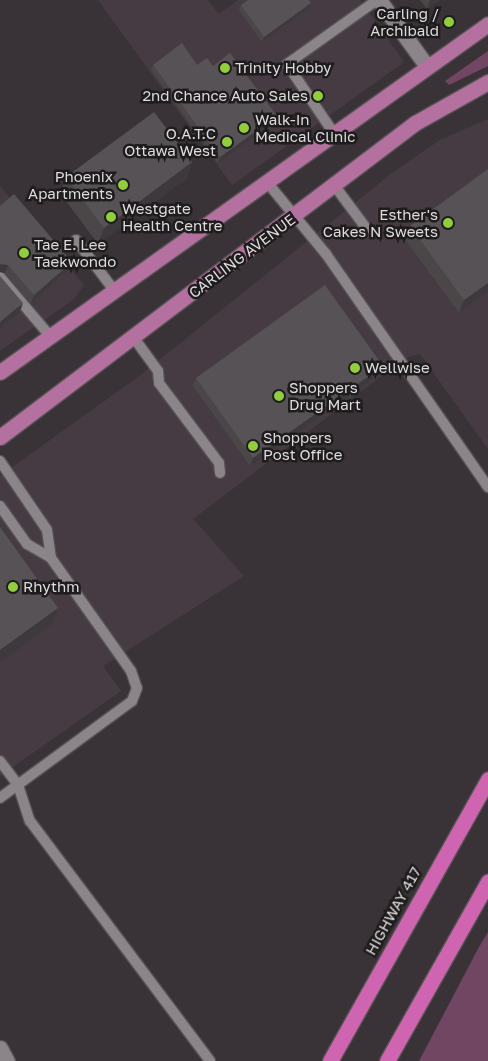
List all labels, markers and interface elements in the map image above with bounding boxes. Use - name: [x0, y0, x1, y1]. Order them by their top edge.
- place label: Carling / Archibald: [370, 4, 439, 39]
- marker: Carling / Archibald: [443, 16, 455, 28]
- place label: Trinity Hobby: [235, 59, 331, 77]
- marker: Trinity Hobby: [219, 62, 231, 74]
- place label: 2nd Chance Auto Sales: [142, 87, 308, 105]
- marker: 2nd Chance Auto Sales: [312, 90, 324, 102]
- place label: Walk-In Medical Clinic: [255, 110, 355, 145]
- marker: Walk-In Medical Clinic: [237, 121, 251, 135]
- place label: O.A.T.C Ottawa West: [124, 124, 216, 159]
- marker: O.A.T.C Ottawa West: [220, 135, 234, 149]
- place label: Phoenix Apartments: [28, 167, 113, 202]
- marker: Phoenix Apartments: [117, 179, 129, 191]
- place label: Westgate Health Centre: [122, 199, 222, 234]
- place label: Esther's Cakes N Sweets: [323, 205, 438, 240]
- marker: Westgate Health Centre: [104, 210, 118, 224]
- street label: CARLING AVENUE: [185, 210, 299, 302]
- marker: Esther's Cakes N Sweets: [442, 217, 454, 229]
- place label: Tae E. Lee Taekwondo: [34, 235, 116, 270]
- marker: Tae E. Lee Taekwondo: [18, 247, 30, 259]
- place label: Wellwise: [365, 359, 430, 377]
- marker: Wellwise: [349, 362, 361, 374]
- place label: Shoppers Drug Mart: [289, 378, 361, 413]
- marker: Shoppers Drug Mart: [273, 390, 285, 402]
- place label: Shoppers Post Office: [263, 428, 342, 463]
- marker: Shoppers Post Office: [247, 440, 259, 452]
- place label: Rhythm: [23, 578, 79, 596]
- marker: Rhythm: [7, 581, 19, 593]
- street label: HIGHWAY 417: [361, 864, 425, 958]

